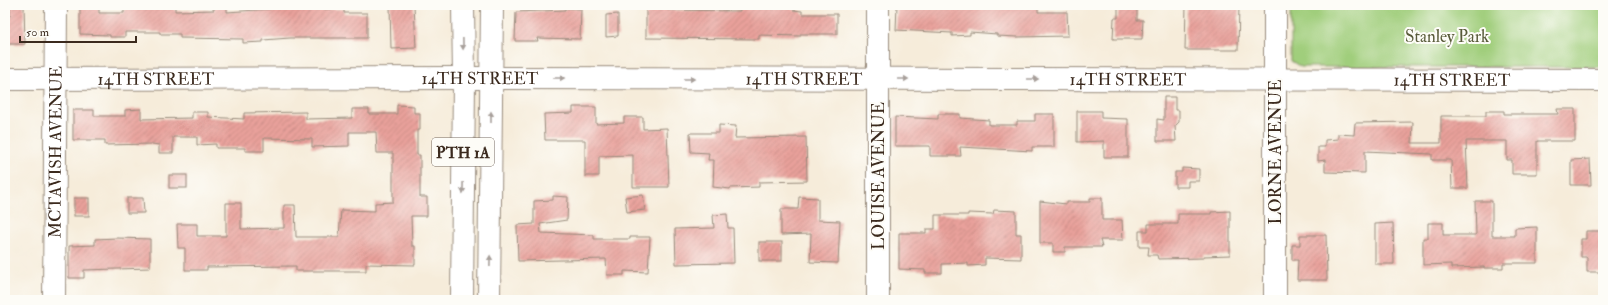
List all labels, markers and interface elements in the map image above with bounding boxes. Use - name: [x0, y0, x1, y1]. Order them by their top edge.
- scale bar: [20, 18, 136, 44]
- text: 50 m: [26, 25, 50, 40]
- park label: Stanley Park: [1405, 26, 1489, 48]
- one-way arrow: [460, 38, 466, 51]
- street label: MCTAVISH AVENUE: [44, 66, 67, 238]
- street label: 14TH STREET: [422, 68, 539, 89]
- street label: 14TH STREET: [746, 68, 863, 90]
- street label: 14TH STREET: [98, 69, 215, 90]
- street label: 14TH STREET: [1070, 69, 1187, 90]
- street label: 14TH STREET: [1394, 70, 1511, 91]
- one-way arrow: [553, 75, 566, 81]
- one-way arrow: [683, 76, 696, 82]
- one-way arrow: [897, 76, 910, 82]
- one-way arrow: [1027, 76, 1040, 82]
- street label: LORNE AVENUE: [1265, 80, 1286, 224]
- street label: LOUISE AVENUE: [868, 102, 889, 250]
- one-way arrow: [488, 110, 494, 123]
- road number: PTH 1A: [432, 138, 494, 166]
- one-way arrow: [460, 182, 466, 195]
- one-way arrow: [487, 254, 493, 267]

